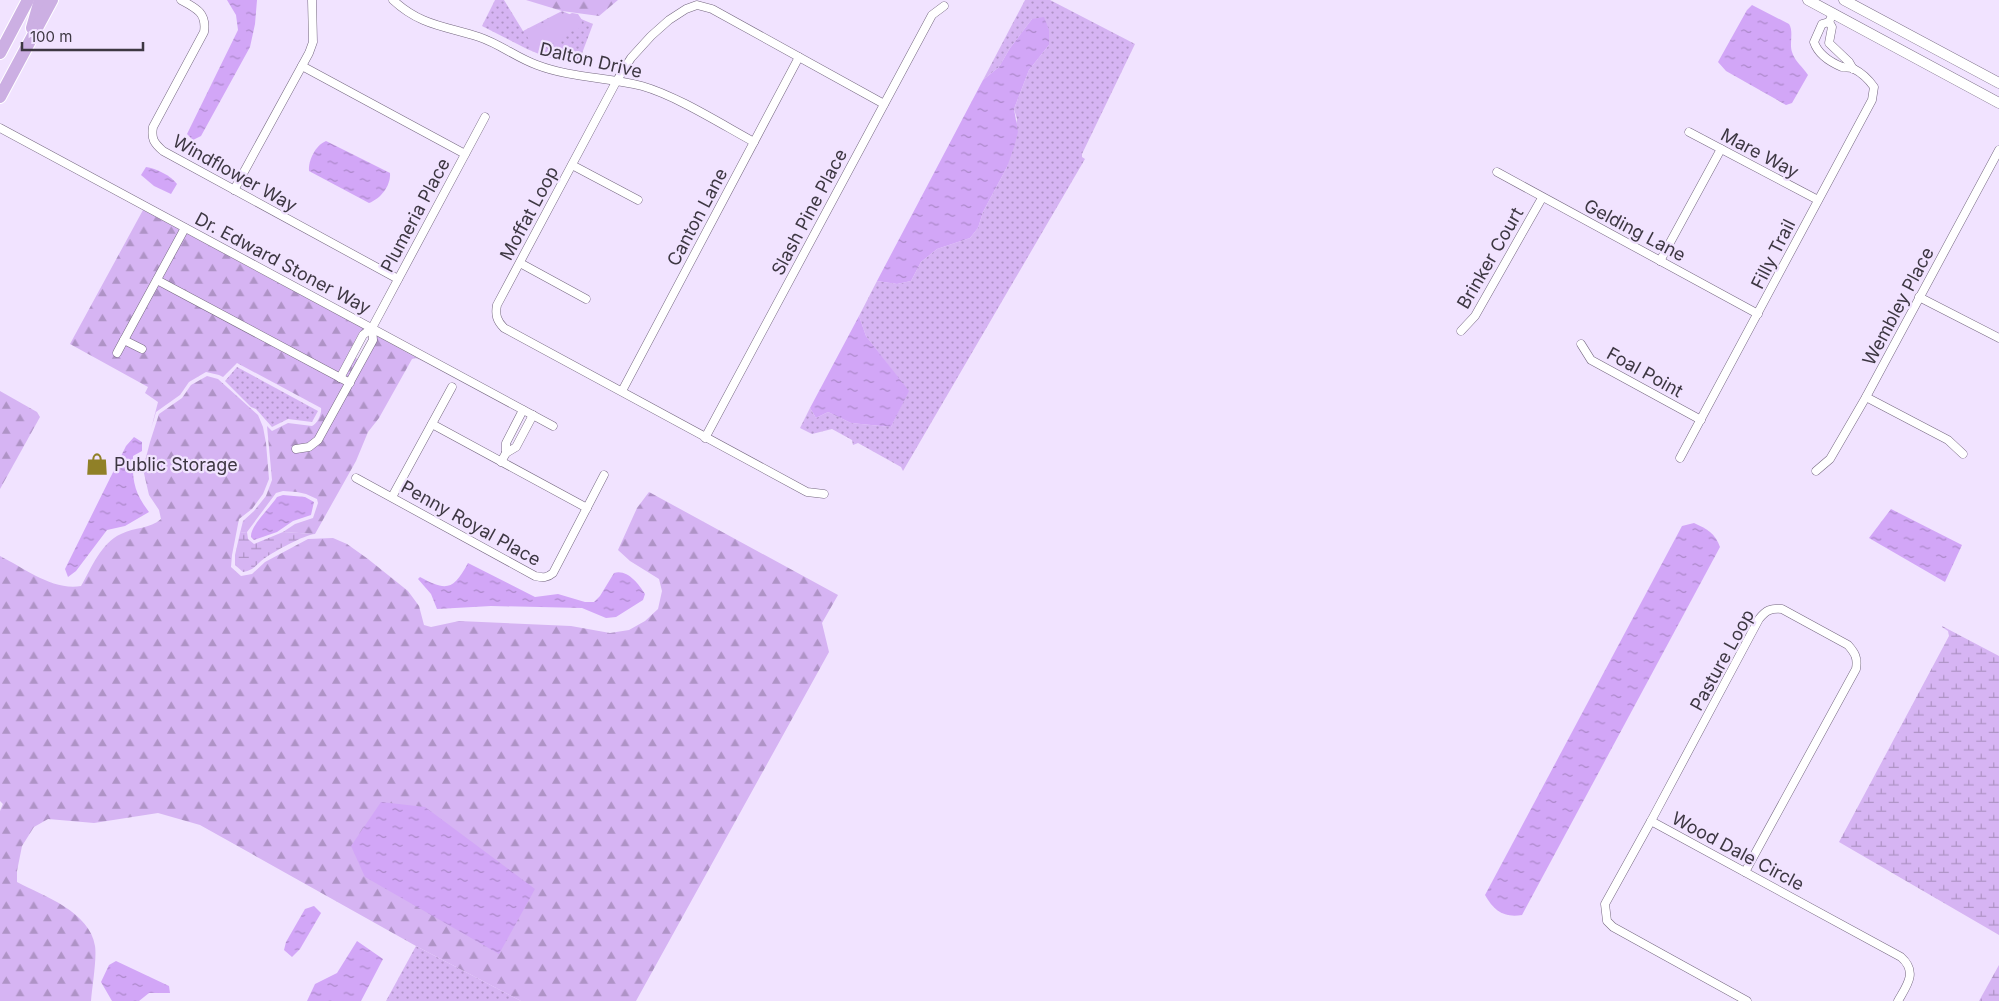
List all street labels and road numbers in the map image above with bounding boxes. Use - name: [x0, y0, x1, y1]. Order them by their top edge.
- street label: Dalton Drive: [538, 38, 644, 82]
- street label: Mare Way: [1717, 124, 1803, 182]
- street label: Windflower Way: [169, 130, 301, 216]
- street label: Slash Pine Place: [767, 145, 851, 279]
- street label: Plumeria Place: [376, 154, 454, 276]
- street label: Moffat Loop: [495, 162, 563, 264]
- street label: Canton Lane: [662, 165, 732, 269]
- street label: Gelding Lane: [1581, 194, 1689, 266]
- street label: Brinker Court: [1453, 204, 1527, 312]
- street label: Dr. Edward Stoner Way: [192, 208, 374, 318]
- street label: Filly Trail: [1747, 216, 1799, 292]
- street label: Wembley Place: [1858, 243, 1938, 369]
- street label: Foal Point: [1603, 343, 1687, 401]
- street label: Penny Royal Place: [398, 476, 544, 570]
- street label: Pasture Loop: [1686, 606, 1758, 714]
- street label: Wood Dale Circle: [1668, 807, 1808, 895]

